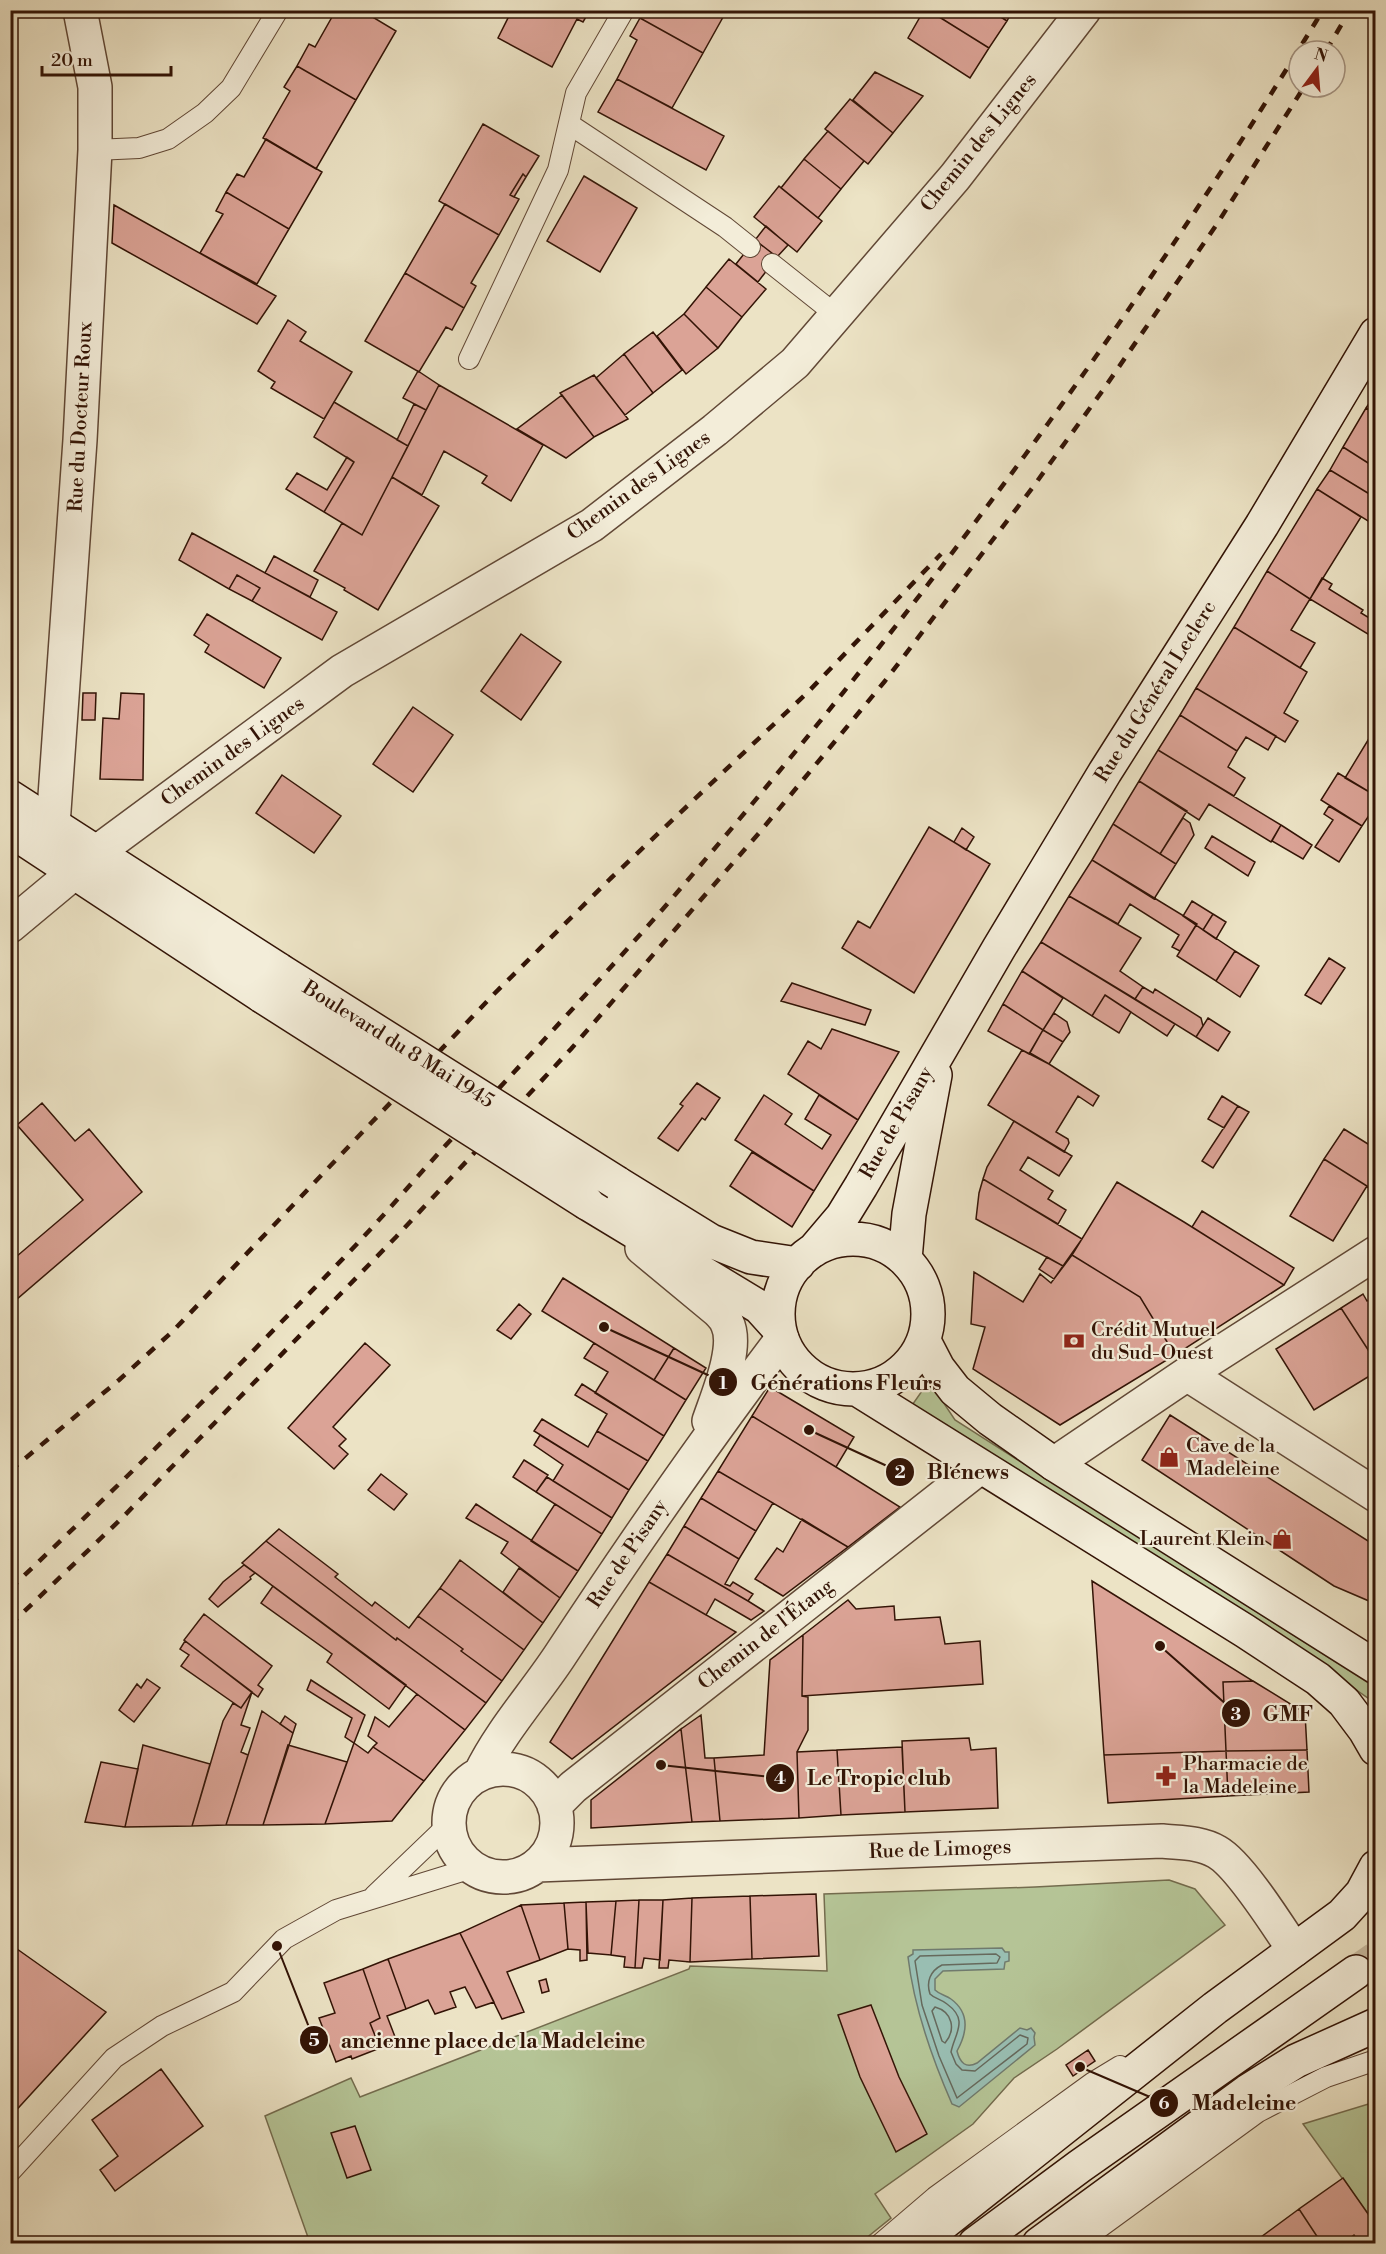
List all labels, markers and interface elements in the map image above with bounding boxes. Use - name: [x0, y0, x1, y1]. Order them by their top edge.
- scale bar: [42, 39, 171, 77]
- north arrow: [1287, 39, 1347, 99]
- text: N: [1312, 44, 1330, 67]
- text: 20 m: [51, 49, 93, 72]
- street label: Chemin des Lignes: [915, 69, 1043, 217]
- street label: Rue du Docteur Roux: [64, 320, 99, 513]
- street label: Chemin des Lignes: [562, 426, 716, 546]
- street label: Rue du Général Leclerc: [1090, 596, 1222, 788]
- street label: Chemin des Lignes: [156, 692, 310, 812]
- street label: Boulevard du 8 Mai 1945: [297, 975, 498, 1114]
- street label: Rue de Pisany: [855, 1062, 939, 1184]
- place label: Crédit Mutuel du Sud-Ouest: [1091, 1318, 1216, 1366]
- bank icon: Crédit Mutuel du Sud-Ouest: [1062, 1329, 1086, 1353]
- callout: Générations Fleurs: [708, 1363, 953, 1402]
- text: Générations Fleurs: [750, 1371, 942, 1397]
- text: 1: [719, 1372, 728, 1395]
- place label: Cave de la Madeleine: [1186, 1434, 1280, 1482]
- shop icon: Cave de la Madeleine: [1157, 1445, 1181, 1469]
- callout: Blénews: [885, 1452, 1021, 1491]
- text: Blénews: [927, 1460, 1009, 1486]
- text: 2: [894, 1461, 906, 1484]
- street label: Rue de Pisany: [582, 1495, 674, 1613]
- place label: Laurent Klein: [1139, 1527, 1265, 1552]
- shop icon: Laurent Klein: [1270, 1527, 1294, 1551]
- street label: Chemin de l'Étang: [692, 1573, 839, 1696]
- callout: GMF: [1221, 1694, 1325, 1733]
- text: GMF: [1263, 1702, 1313, 1728]
- text: 3: [1231, 1703, 1242, 1726]
- place label: Pharmacie de la Madeleine: [1183, 1752, 1308, 1800]
- callout: Le Tropic club: [765, 1758, 963, 1797]
- pharmacy icon: Pharmacie de la Madeleine: [1154, 1764, 1178, 1788]
- text: Le Tropic club: [807, 1766, 951, 1792]
- text: 4: [774, 1767, 786, 1790]
- street label: Rue de Limoges: [868, 1835, 1012, 1865]
- callout: ancienne place de la Madeleine: [299, 2021, 658, 2060]
- text: 5: [308, 2029, 320, 2052]
- text: ancienne place de la Madeleine: [341, 2029, 645, 2055]
- callout: Madeleine: [1149, 2084, 1308, 2123]
- text: Madeleine: [1192, 2091, 1296, 2117]
- text: 6: [1158, 2092, 1170, 2115]

